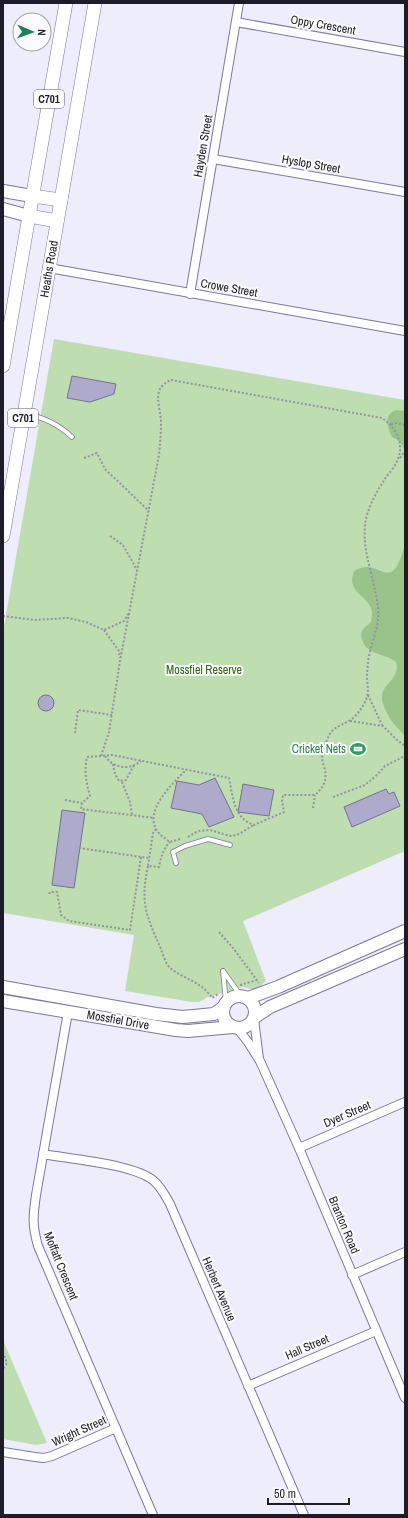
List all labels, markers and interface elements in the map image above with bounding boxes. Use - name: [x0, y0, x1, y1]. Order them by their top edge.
- street label: Oppy Crescent: [289, 11, 357, 39]
- north arrow: [12, 12, 52, 52]
- text: N: [35, 29, 49, 36]
- road number: C701: [34, 90, 64, 108]
- street label: Hayden Street: [190, 113, 216, 178]
- street label: Hyslop Street: [281, 151, 342, 177]
- street label: Heaths Road: [36, 239, 62, 299]
- street label: Crowe Street: [199, 275, 259, 301]
- road number: C701: [8, 409, 38, 427]
- park label: Mossfiel Reserve: [166, 662, 242, 678]
- sports icon: Cricket Nets: [349, 740, 367, 758]
- place label: Cricket Nets: [292, 741, 346, 757]
- street label: Mossfiel Drive: [86, 1007, 150, 1033]
- street label: Dyer Street: [321, 1097, 373, 1131]
- street label: Branton Road: [325, 1194, 363, 1256]
- street label: Moffatt Crescent: [40, 1230, 82, 1303]
- street label: Herbert Avenue: [198, 1254, 240, 1324]
- street label: Hall Street: [283, 1331, 332, 1363]
- street label: Wright Street: [49, 1412, 109, 1450]
- scale bar: [268, 1480, 349, 1506]
- text: 50 m: [274, 1486, 296, 1502]

